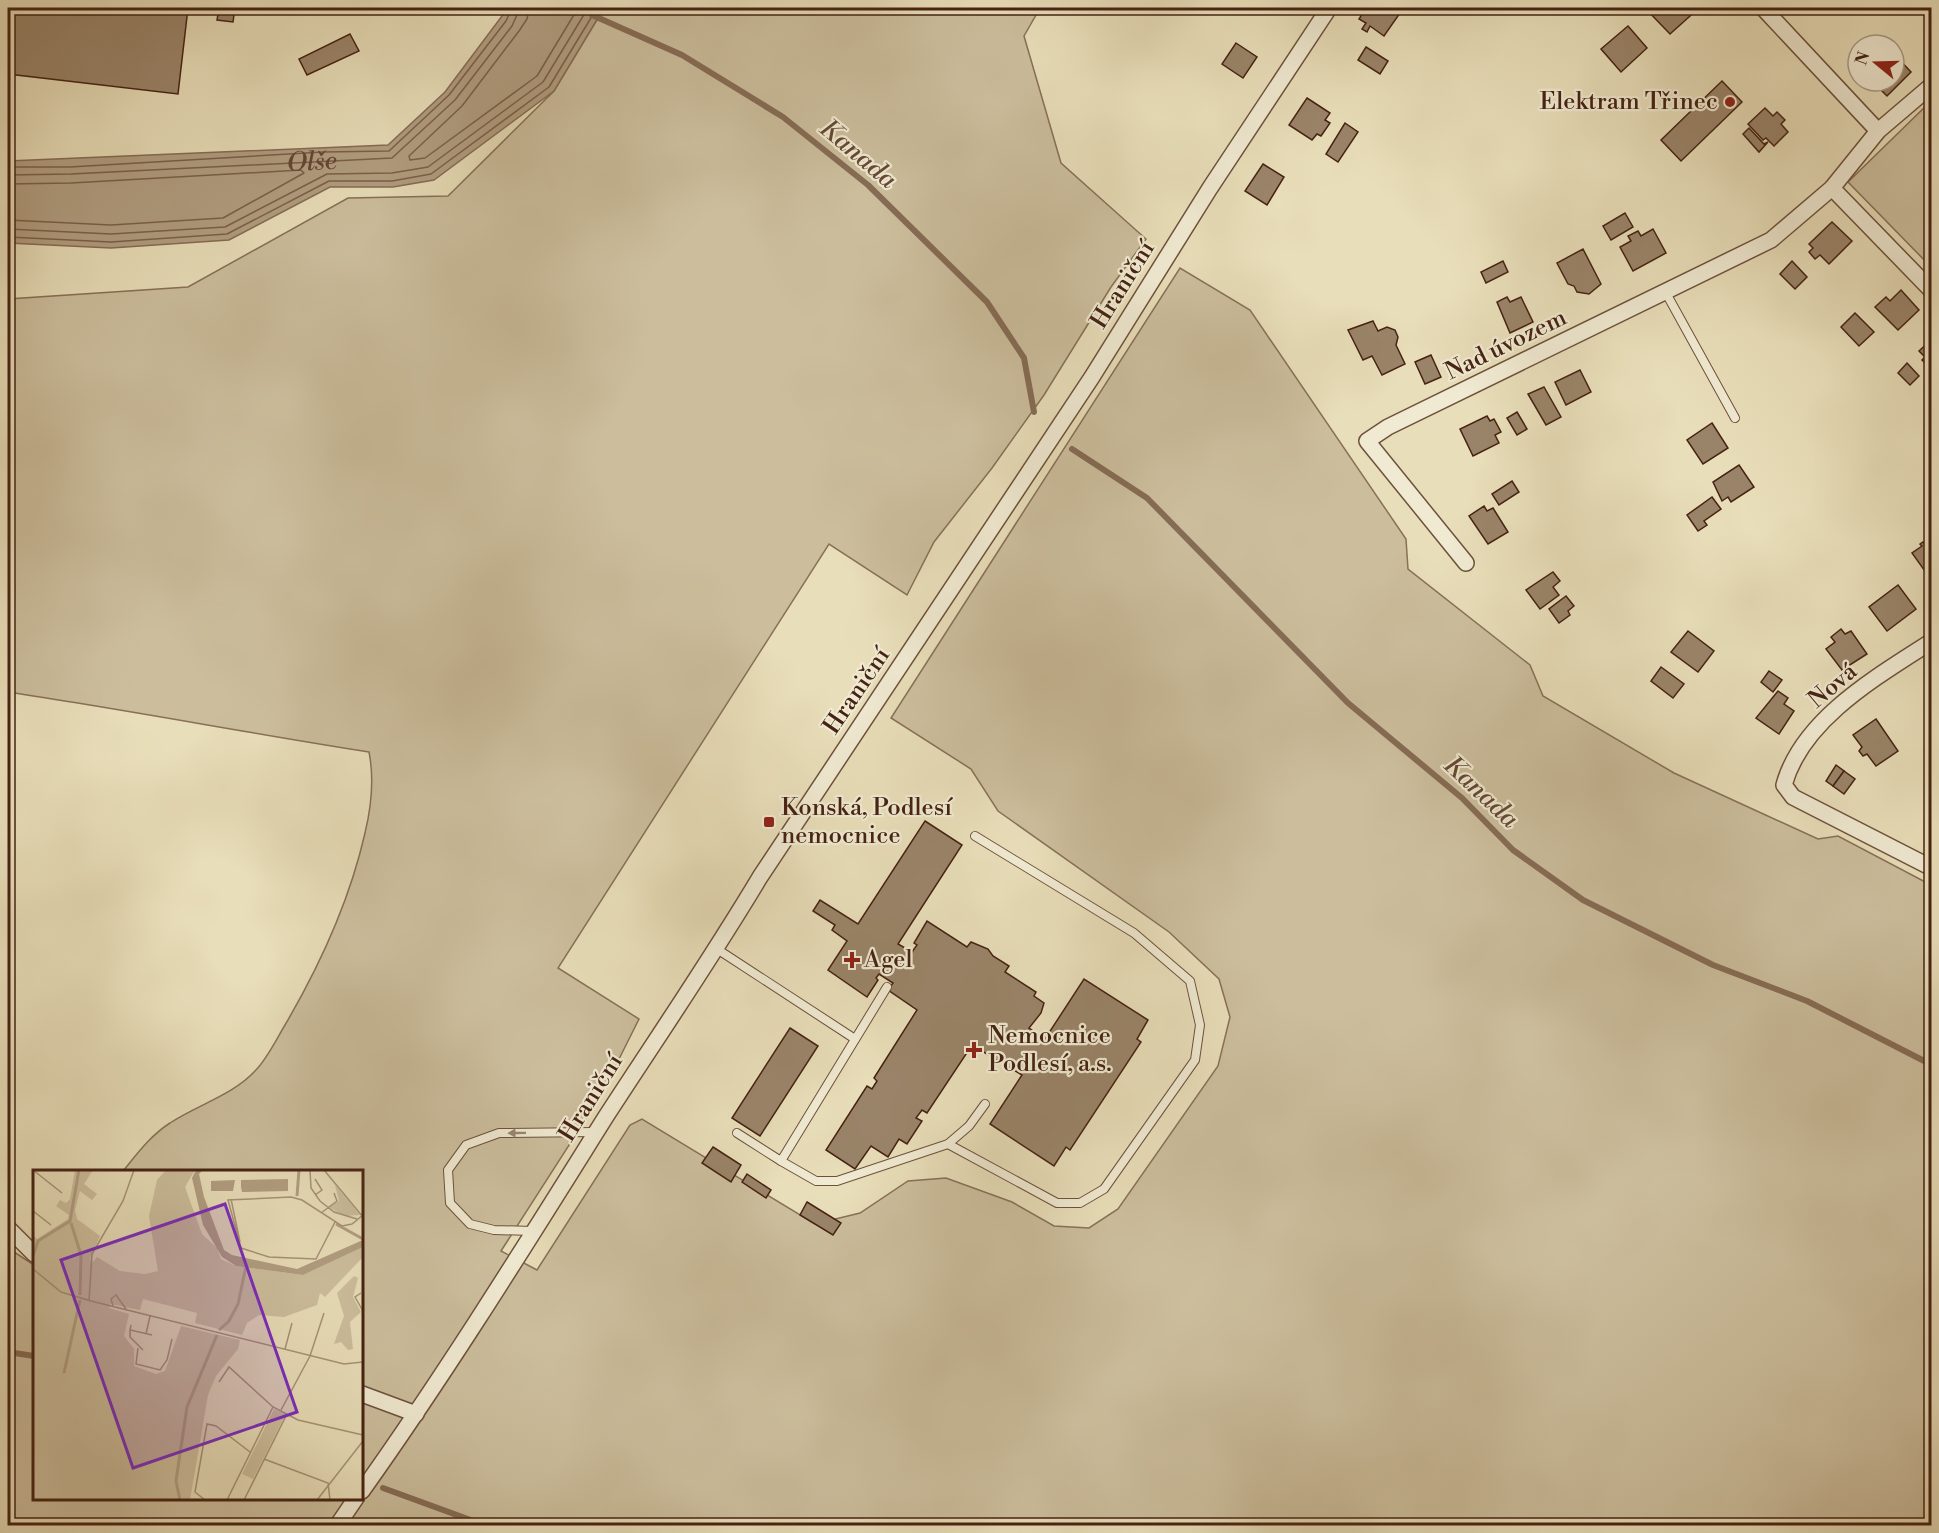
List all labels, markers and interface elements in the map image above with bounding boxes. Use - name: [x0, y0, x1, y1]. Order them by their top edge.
- north arrow: [1846, 33, 1906, 93]
- text: N: [1851, 49, 1874, 68]
- place label: Elektram Třinec: [1540, 87, 1718, 117]
- marker: Elektram Třinec: [1723, 95, 1737, 109]
- water label: Kanada: [813, 112, 904, 196]
- water label: Olše: [286, 145, 338, 179]
- street label: Hraniční: [1084, 234, 1162, 335]
- street label: Nad úvozem: [1440, 303, 1572, 387]
- street label: Hraniční: [817, 641, 897, 740]
- street label: Nová: [1802, 656, 1864, 715]
- water label: Kanada: [1437, 749, 1526, 835]
- place label: Konská, Podlesí nemocnice: [781, 793, 953, 851]
- marker: Konská, Podlesí nemocnice: [762, 815, 776, 829]
- place label: Agel: [863, 945, 913, 975]
- marker: Agel: [845, 953, 859, 967]
- place label: Nemocnice Podlesí, a.s.: [988, 1021, 1112, 1079]
- marker: Nemocnice Podlesí, a.s.: [965, 1041, 983, 1059]
- street label: Hraniční: [552, 1047, 630, 1148]
- one-way arrow: [507, 1128, 526, 1138]
- inset map: [33, 1170, 363, 1500]

